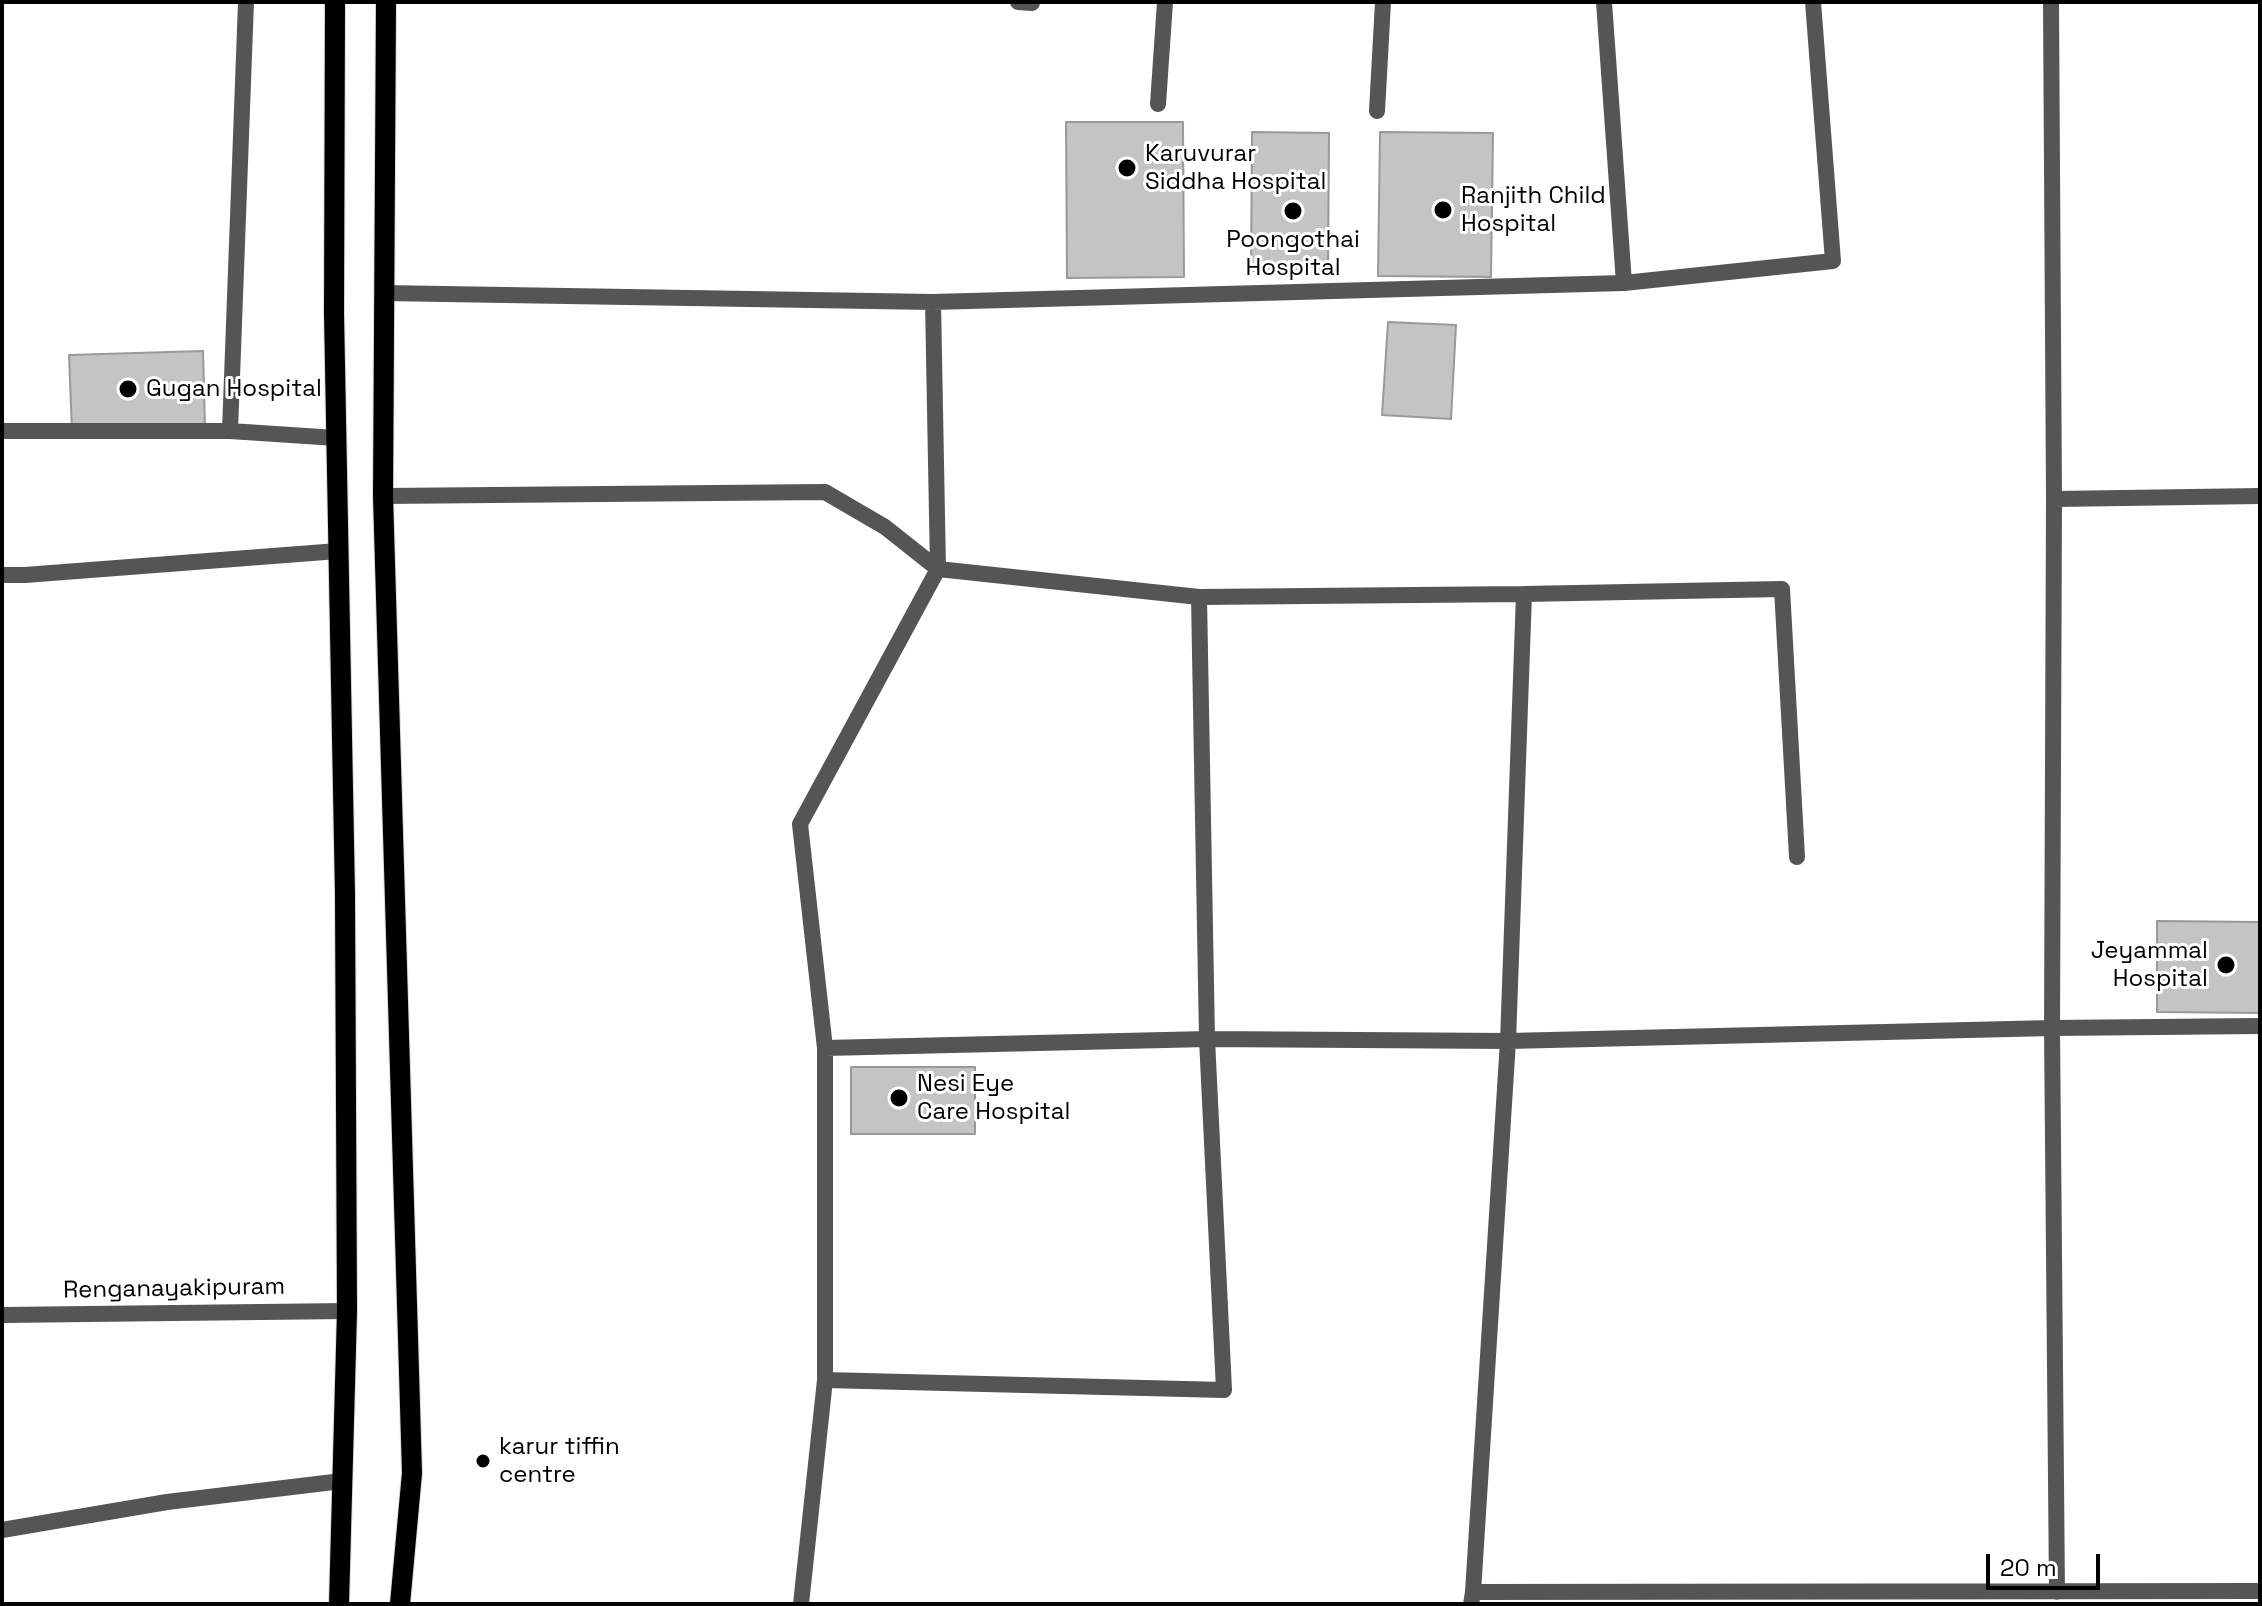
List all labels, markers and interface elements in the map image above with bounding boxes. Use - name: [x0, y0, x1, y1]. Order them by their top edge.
- place label: Karuvurar Siddha Hospital: [1145, 140, 1326, 196]
- marker: Karuvurar Siddha Hospital: [1116, 157, 1138, 179]
- place label: Ranjith Child Hospital: [1461, 182, 1606, 238]
- marker: Ranjith Child Hospital: [1432, 199, 1454, 221]
- marker: Poongothai Hospital: [1282, 200, 1304, 222]
- place label: Poongothai Hospital: [1226, 226, 1360, 282]
- place label: Gugan Hospital: [146, 375, 322, 403]
- marker: Gugan Hospital: [117, 378, 139, 400]
- place label: Jeyammal Hospital: [2091, 937, 2208, 993]
- marker: Jeyammal Hospital: [2215, 954, 2237, 976]
- place label: Nesi Eye Care Hospital: [917, 1070, 1070, 1126]
- marker: Nesi Eye Care Hospital: [888, 1087, 910, 1109]
- street label: Renganayakipuram: [63, 1273, 285, 1305]
- place label: karur tiffin centre: [499, 1433, 620, 1489]
- marker: karur tiffin centre: [474, 1452, 492, 1470]
- scale bar: [1990, 1538, 2104, 1588]
- text: 20 m: [2000, 1552, 2057, 1583]

